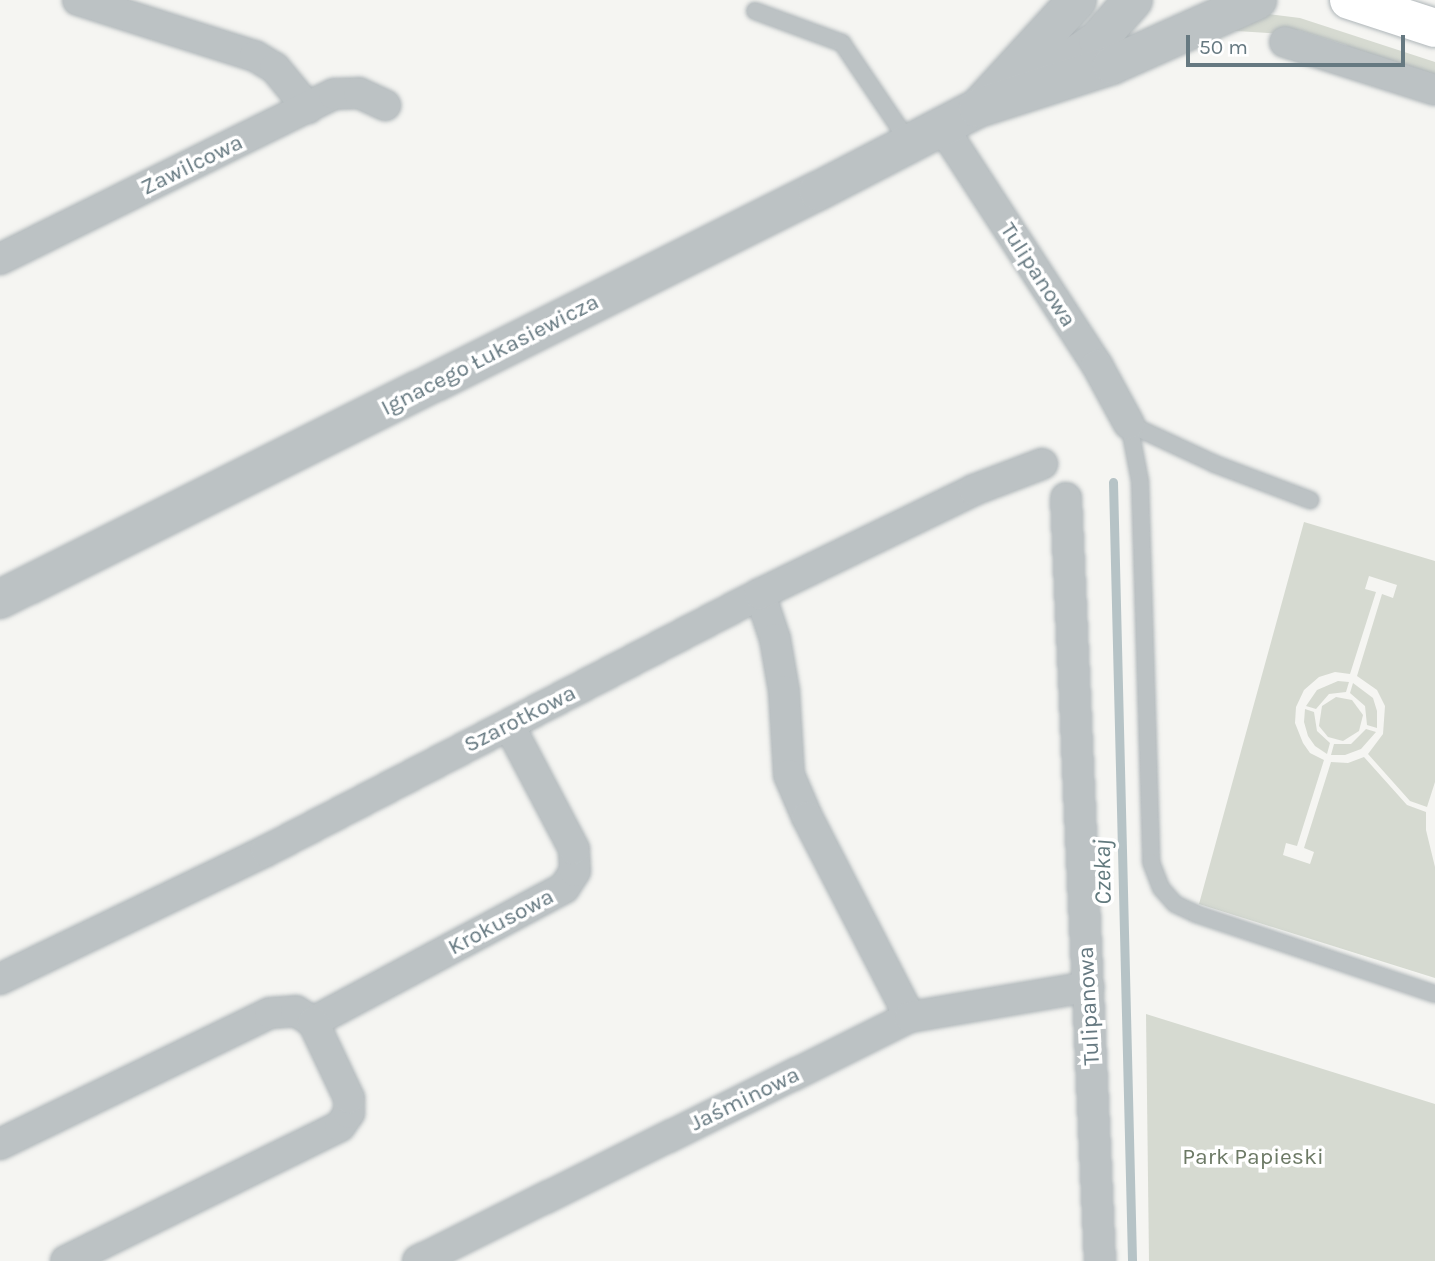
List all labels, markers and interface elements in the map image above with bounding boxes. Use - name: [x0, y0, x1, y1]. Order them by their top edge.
- scale bar: [1190, 21, 1409, 65]
- text: 50 m: [1199, 35, 1248, 59]
- street label: Zawilcowa: [137, 128, 247, 202]
- street label: Tulipanowa: [994, 218, 1082, 332]
- street label: Ignacego Łukasiewicza: [377, 288, 603, 422]
- street label: Szarotkowa: [459, 679, 581, 759]
- water label: Czekaj: [1088, 839, 1118, 905]
- street label: Krokusowa: [443, 883, 559, 961]
- street label: Tulipanowa: [1072, 946, 1106, 1066]
- street label: Jaśminowa: [686, 1061, 804, 1137]
- park label: Park Papieski: [1182, 1143, 1324, 1171]

